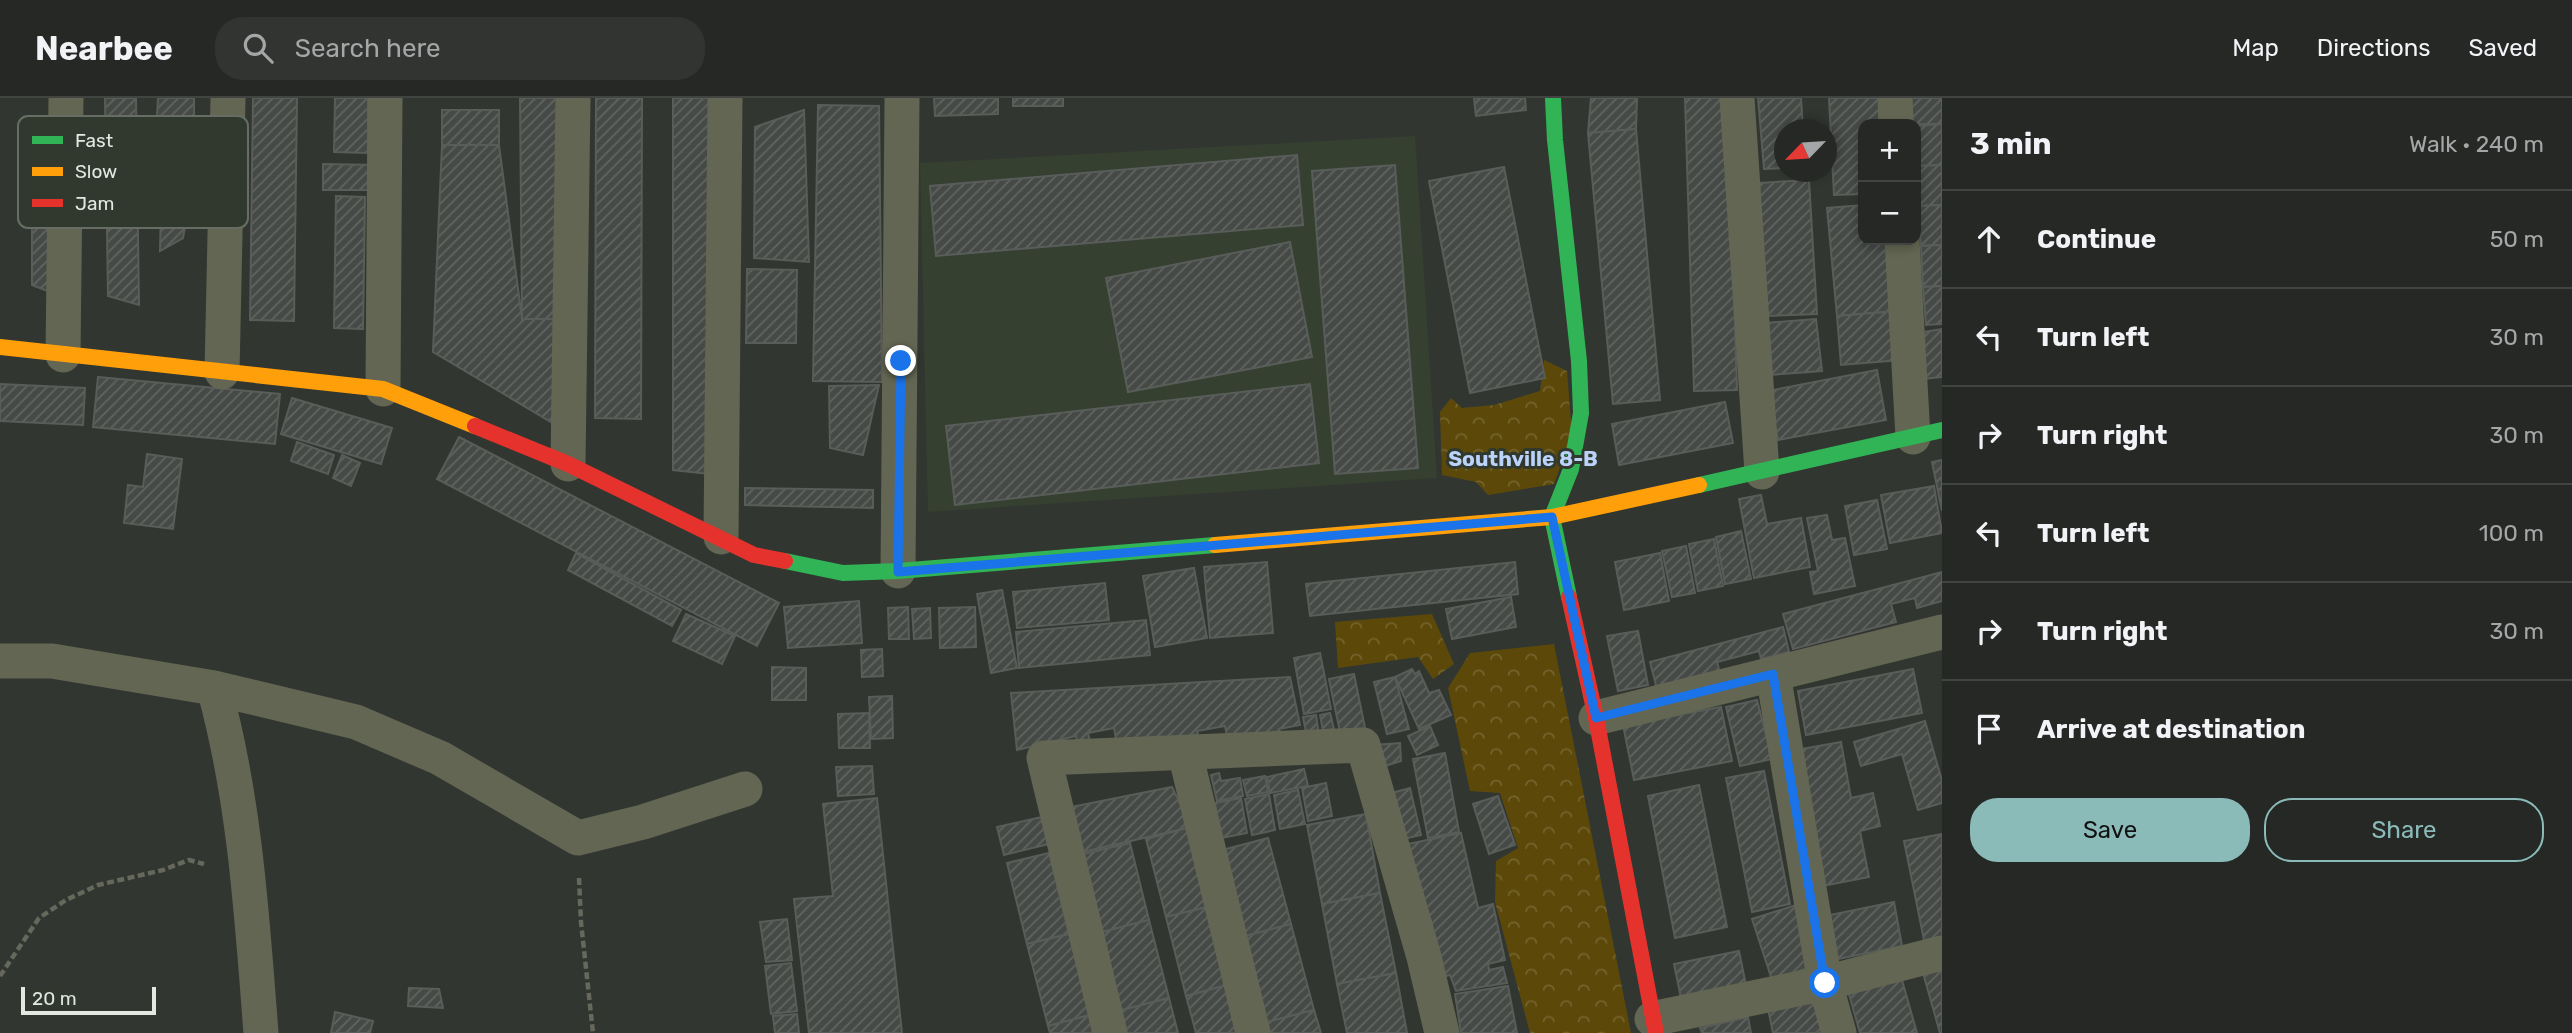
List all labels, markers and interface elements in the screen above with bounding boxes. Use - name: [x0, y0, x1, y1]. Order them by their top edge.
- search box: [215, 17, 705, 80]
- text: Nearbee: [35, 29, 173, 68]
- icon: search: [239, 29, 277, 67]
- text: Search here: [295, 33, 441, 64]
- text: Map: [2232, 34, 2279, 62]
- text: Directions: [2317, 34, 2430, 62]
- text: Saved: [2468, 34, 2537, 62]
- legend: [18, 116, 248, 228]
- north arrow: [1774, 119, 1837, 182]
- map controls: [1858, 119, 1921, 245]
- button: +: [1858, 119, 1921, 182]
- text: 3 min: [1970, 126, 2052, 162]
- text: Fast: [75, 129, 114, 152]
- text: Walk · 240 m: [2409, 130, 2544, 158]
- text: Slow: [75, 160, 117, 183]
- button: −: [1858, 182, 1921, 245]
- text: Jam: [75, 192, 114, 215]
- icon: ahead: [1970, 220, 2008, 258]
- text: Continue: [2037, 224, 2156, 255]
- text: 50 m: [2490, 225, 2544, 253]
- icon: left: [1970, 318, 2008, 356]
- text: Turn left: [2037, 322, 2149, 353]
- text: 30 m: [2489, 323, 2544, 351]
- route end: [885, 345, 916, 376]
- icon: right: [1970, 416, 2008, 454]
- text: Turn right: [2037, 420, 2167, 451]
- text: 30 m: [2489, 421, 2544, 449]
- district label: Southville 8-B: [1448, 446, 1598, 471]
- icon: left: [1970, 514, 2008, 552]
- text: Turn left: [2037, 518, 2149, 549]
- text: 100 m: [2479, 519, 2544, 547]
- icon: right: [1970, 612, 2008, 650]
- text: Turn right: [2037, 616, 2167, 647]
- text: 30 m: [2489, 617, 2544, 645]
- icon: arrive: [1970, 710, 2008, 748]
- text: Arrive at destination: [2037, 714, 2305, 745]
- button: Save: [1970, 798, 2250, 862]
- button: Share: [2264, 798, 2544, 862]
- route start: [1809, 967, 1840, 998]
- scale bar: [21, 984, 156, 1016]
- text: 20 m: [32, 987, 77, 1010]

